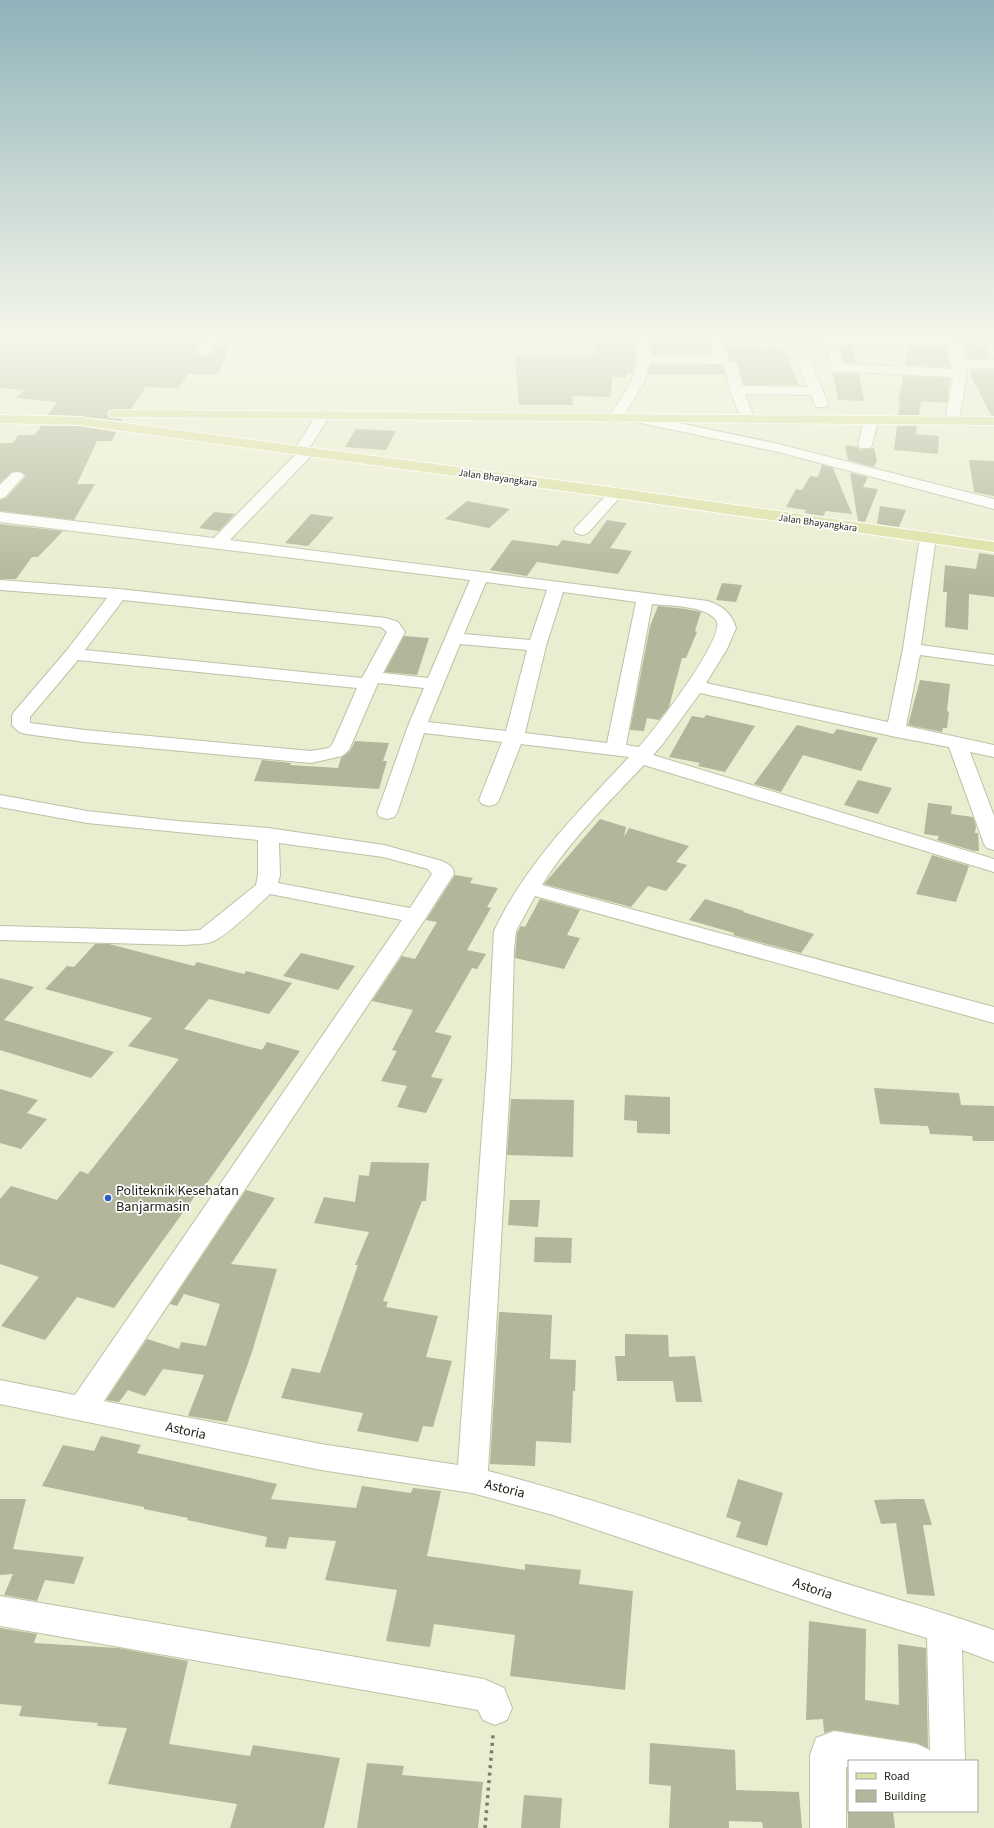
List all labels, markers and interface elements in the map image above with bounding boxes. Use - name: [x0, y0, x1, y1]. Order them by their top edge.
- street label: Jalan Bhayangkara: [458, 466, 538, 490]
- street label: Jalan Bhayangkara: [778, 511, 858, 535]
- place label: Politeknik Kesehatan Banjarmasin: [116, 1181, 239, 1217]
- marker: Politeknik Kesehatan Banjarmasin: [103, 1193, 113, 1203]
- street label: Astoria: [164, 1417, 208, 1445]
- street label: Astoria: [482, 1474, 527, 1504]
- street label: Astoria: [790, 1573, 835, 1605]
- legend: [848, 1760, 978, 1812]
- text: Road: [884, 1768, 910, 1785]
- text: Building: [884, 1788, 926, 1805]

